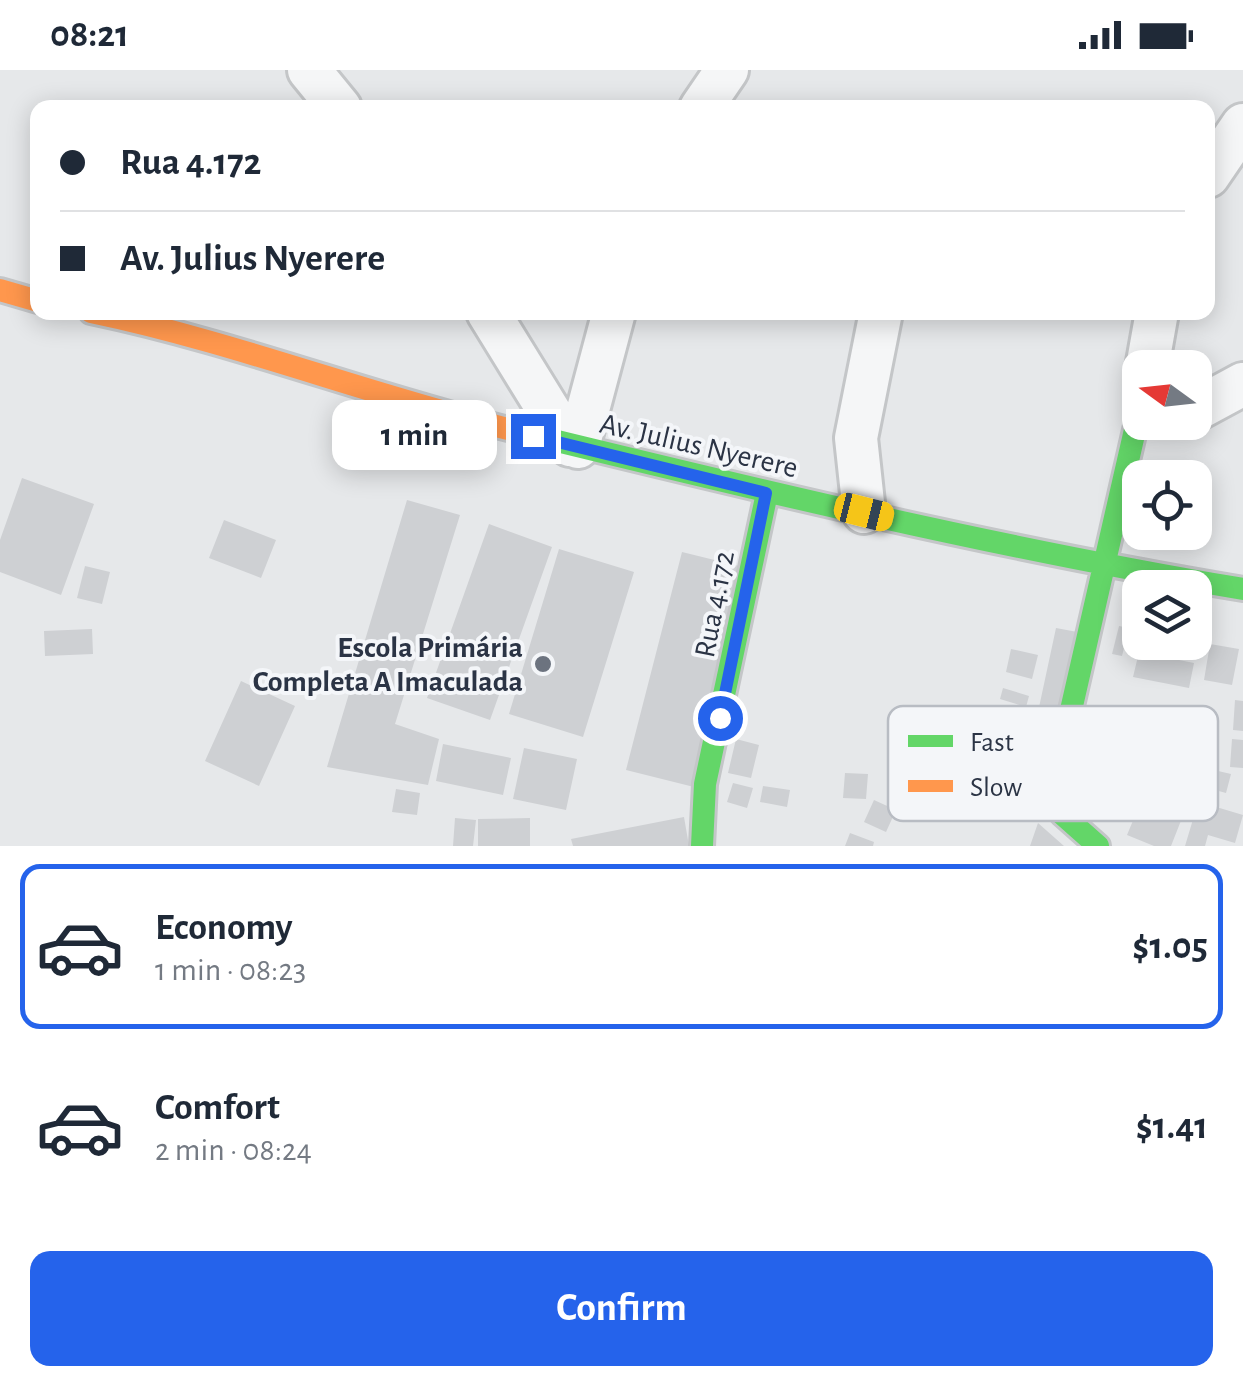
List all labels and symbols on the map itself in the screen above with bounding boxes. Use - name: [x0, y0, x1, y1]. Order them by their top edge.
- north arrow: [1122, 350, 1212, 440]
- callout: 1 min: [333, 401, 498, 471]
- street label: Av. Julius Nyerere: [597, 409, 801, 483]
- route end: [511, 414, 556, 459]
- car: [831, 490, 897, 534]
- street label: Rua 4.172: [690, 548, 740, 660]
- place label: Escola Primária Completa A Imaculada: [253, 633, 523, 697]
- marker: Escola Primária Completa A Imaculada: [532, 653, 554, 675]
- route start: [698, 696, 743, 741]
- legend: [888, 706, 1218, 821]
- text: Fast: [970, 729, 1014, 757]
- text: Slow: [970, 774, 1022, 802]

